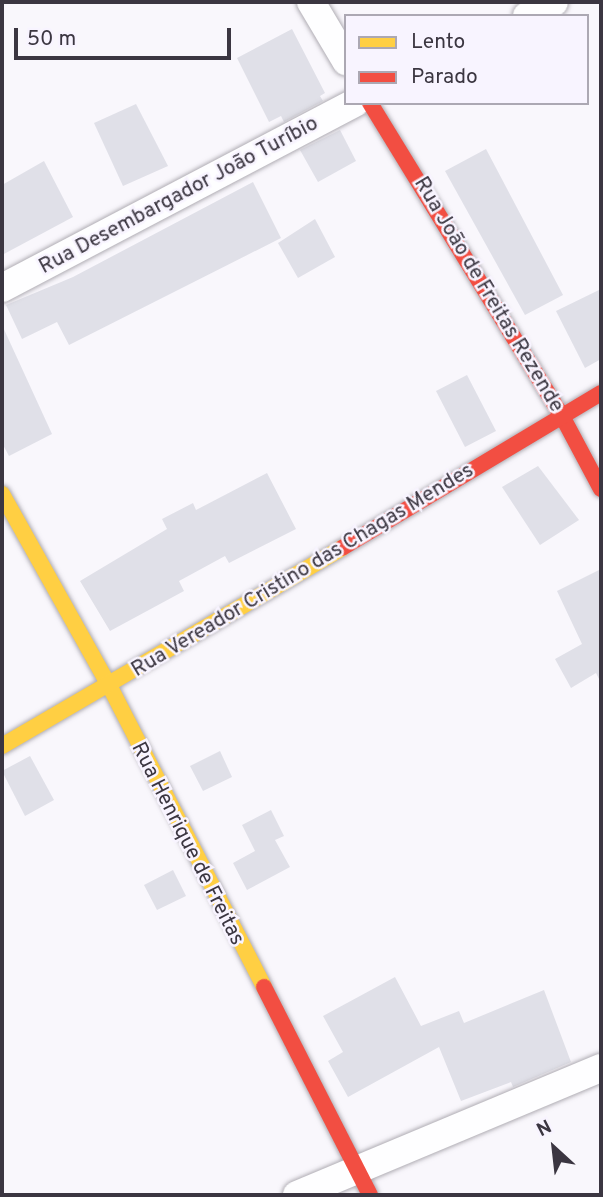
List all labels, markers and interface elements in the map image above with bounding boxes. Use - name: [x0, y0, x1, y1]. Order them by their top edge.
- scale bar: [18, 14, 234, 58]
- legend: [344, 14, 589, 105]
- text: 50 m: [27, 26, 76, 53]
- text: Lento: [411, 29, 465, 56]
- text: Parado: [411, 64, 478, 91]
- street label: Rua Desembargador João Turíbio: [35, 111, 323, 281]
- street label: Rua João de Freitas Rezende: [408, 173, 568, 417]
- street label: Rua Vereador Cristino das Chagas Mendes: [127, 458, 479, 684]
- street label: Rua Henrique de Freitas: [125, 738, 249, 950]
- north arrow: [519, 1113, 589, 1183]
- text: N: [533, 1115, 556, 1143]

